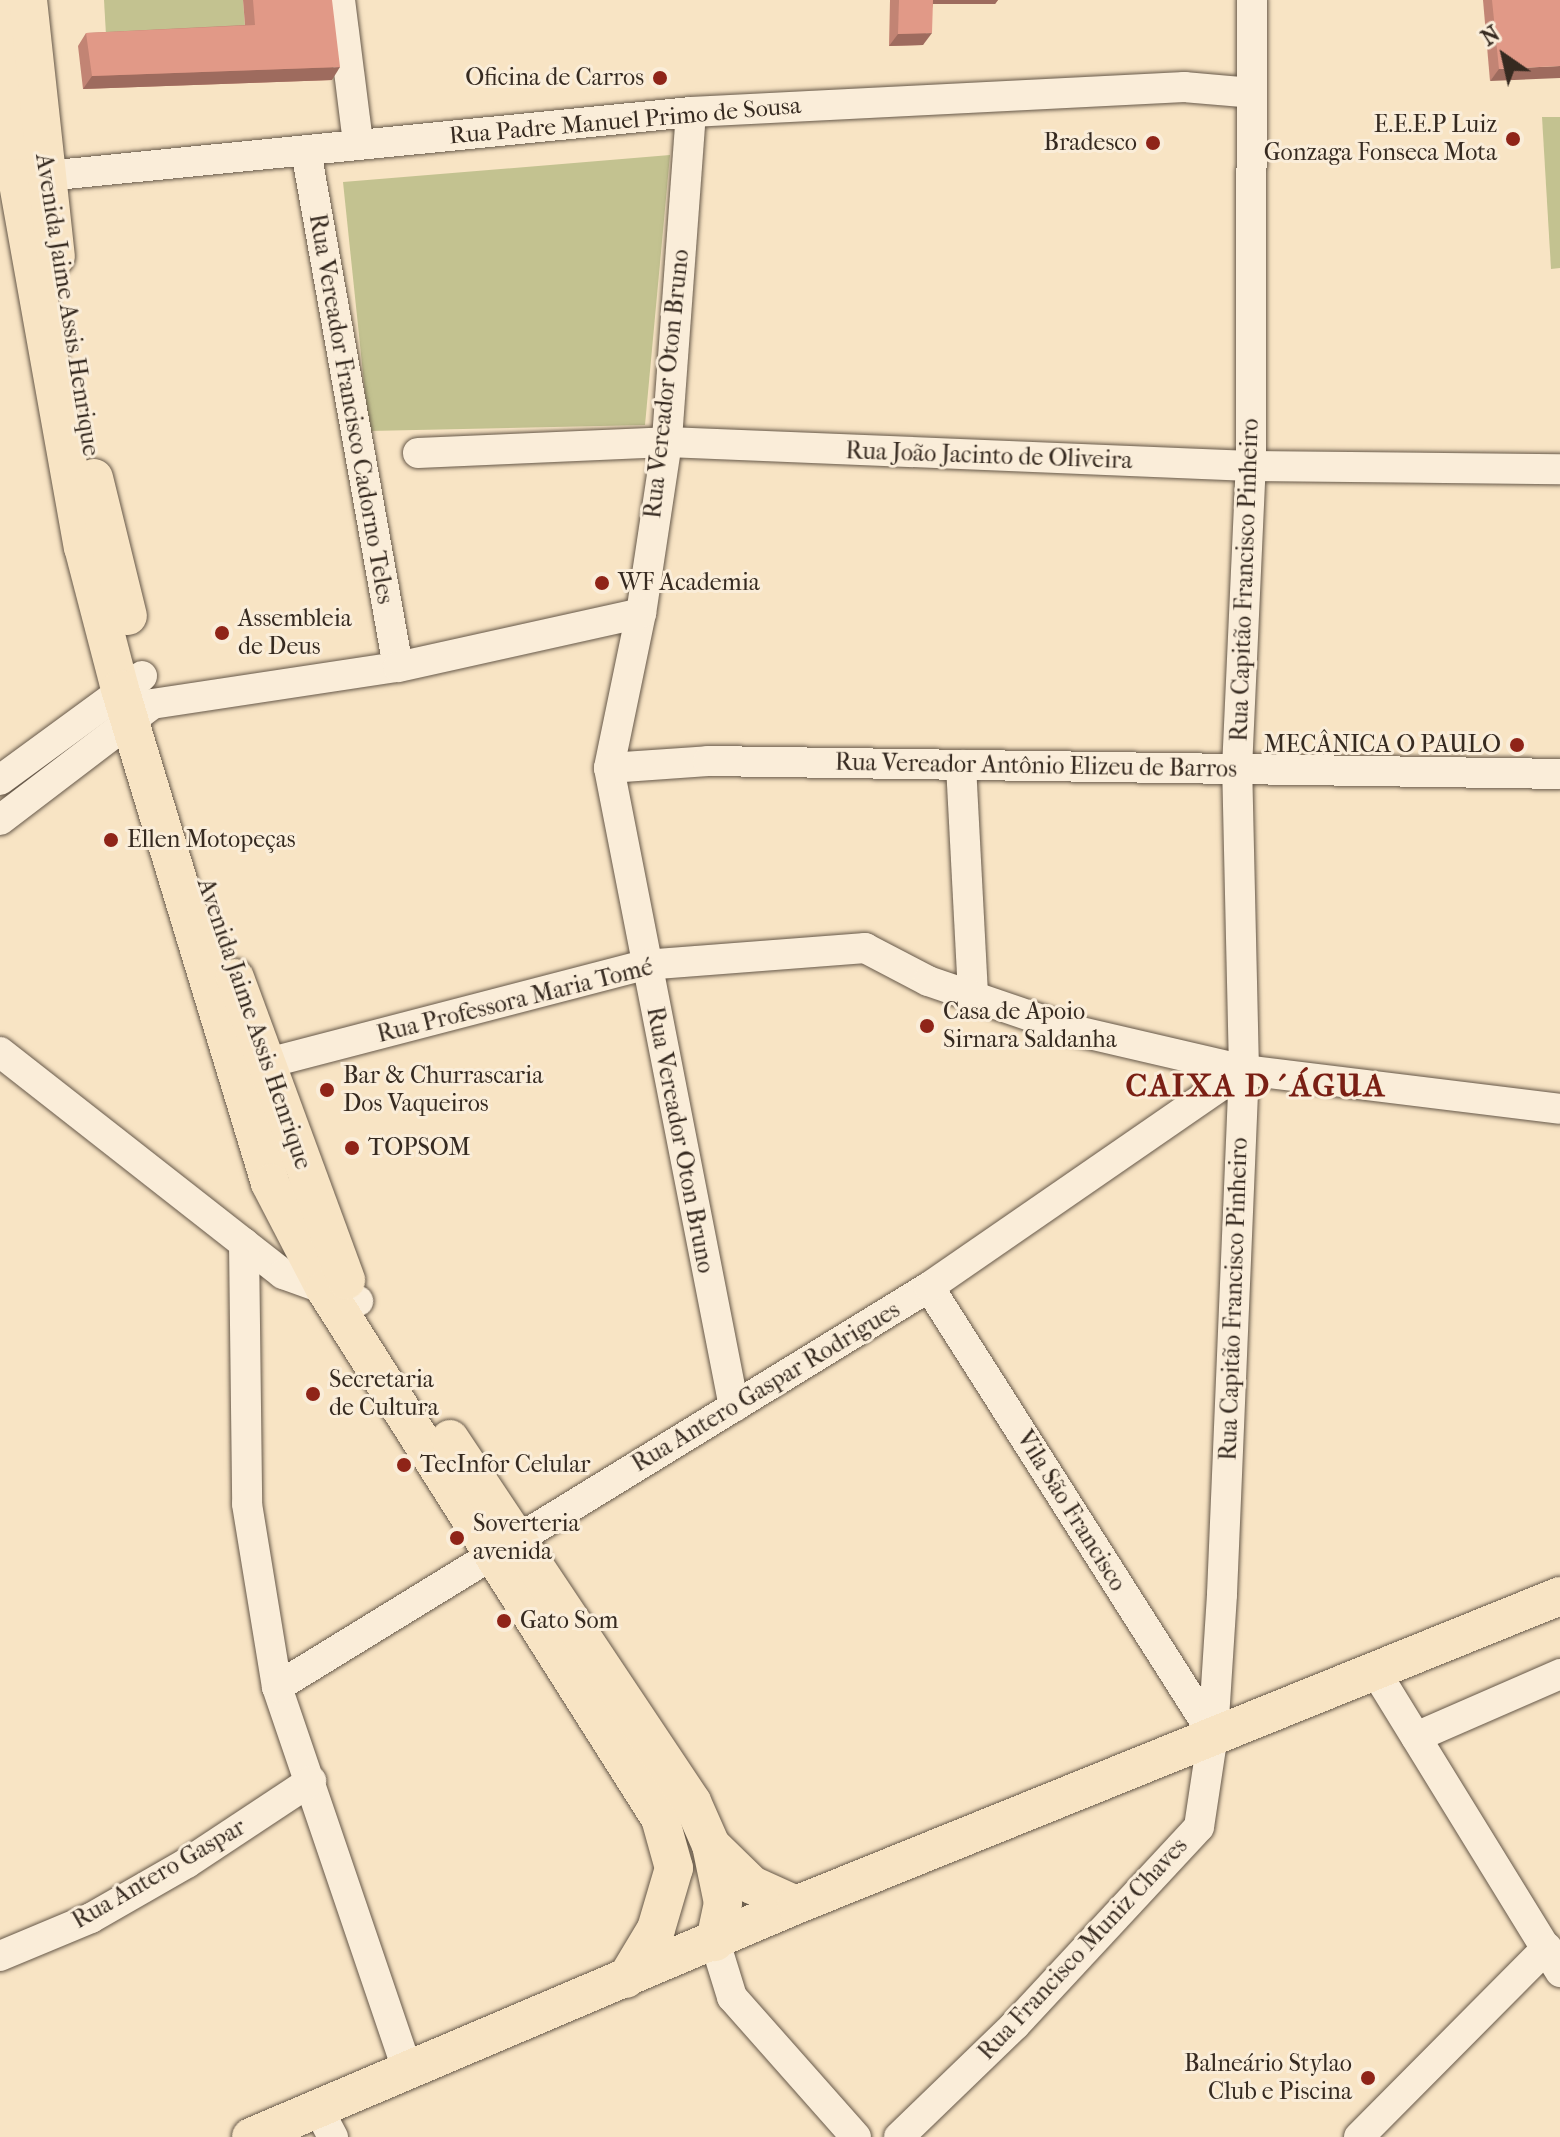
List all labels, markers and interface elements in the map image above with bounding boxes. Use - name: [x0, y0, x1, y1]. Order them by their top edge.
- north arrow: [1464, 16, 1544, 96]
- text: N: [1476, 21, 1505, 52]
- place label: Oficina de Carros: [465, 64, 644, 92]
- marker: Oficina de Carros: [651, 69, 669, 87]
- street label: Rua Padre Manuel Primo de Sousa: [448, 91, 802, 151]
- place label: E.E.E.P Luiz Gonzaga Fonseca Mota: [1264, 111, 1497, 167]
- place label: Bradesco: [1044, 129, 1137, 157]
- marker: E.E.E.P Luiz Gonzaga Fonseca Mota: [1504, 130, 1522, 148]
- marker: Bradesco: [1144, 134, 1162, 152]
- street label: Avenida Jaime Assis Henrique: [29, 152, 105, 458]
- street label: Rua Vereador Francisco Cadorno Teles: [302, 212, 400, 606]
- street label: Rua Vereador Oton Bruno: [639, 248, 695, 520]
- street label: Rua Capitão Francisco Pinheiro: [1225, 418, 1265, 742]
- street label: Rua João Jacinto de Oliveira: [845, 437, 1133, 475]
- place label: WF Academia: [618, 569, 760, 597]
- marker: WF Academia: [593, 574, 611, 592]
- place label: Assembleia de Deus: [238, 605, 352, 661]
- marker: Assembleia de Deus: [213, 624, 231, 642]
- place label: MECÂNICA O PAULO: [1264, 731, 1501, 759]
- marker: MECÂNICA O PAULO: [1508, 736, 1526, 754]
- street label: Rua Vereador Antônio Elizeu de Barros: [835, 748, 1237, 784]
- place label: Ellen Motopeças: [127, 826, 296, 854]
- marker: Ellen Motopeças: [102, 831, 120, 849]
- street label: Avenida Jaime Assis Henrique: [191, 875, 317, 1173]
- street label: Rua Professora Maria Tomé: [374, 953, 656, 1049]
- place label: Casa de Apoio Sirnara Saldanha: [943, 998, 1117, 1054]
- street label: Rua Vereador Oton Bruno: [640, 1004, 720, 1276]
- marker: Casa de Apoio Sirnara Saldanha: [918, 1017, 936, 1035]
- place label: Bar & Churrascaria Dos Vaqueiros: [343, 1062, 543, 1118]
- district label: CAIXA D´ÁGUA: [1126, 1067, 1386, 1105]
- marker: Bar & Churrascaria Dos Vaqueiros: [318, 1081, 336, 1099]
- place label: TOPSOM: [368, 1134, 470, 1162]
- street label: Rua Capitão Francisco Pinheiro: [1214, 1137, 1254, 1461]
- marker: TOPSOM: [343, 1139, 361, 1157]
- street label: Rua Antero Gaspar Rodrigues: [627, 1296, 905, 1478]
- place label: Secretaria de Cultura: [329, 1366, 439, 1422]
- marker: Secretaria de Cultura: [304, 1385, 322, 1403]
- street label: Vila São Francisco: [1010, 1426, 1132, 1596]
- place label: TecInfor Celular: [420, 1451, 591, 1479]
- marker: TecInfor Celular: [395, 1456, 413, 1474]
- place label: Soverteria avenida: [473, 1510, 580, 1566]
- marker: Soverteria avenida: [448, 1529, 466, 1547]
- place label: Gato Som: [520, 1607, 618, 1635]
- marker: Gato Som: [495, 1612, 513, 1630]
- street label: Rua Antero Gaspar: [67, 1813, 251, 1935]
- street label: Rua Francisco Muniz Chaves: [972, 1832, 1194, 2066]
- place label: Balneário Stylao Club e Piscina: [1184, 2050, 1352, 2106]
- marker: Balneário Stylao Club e Piscina: [1359, 2069, 1377, 2087]

